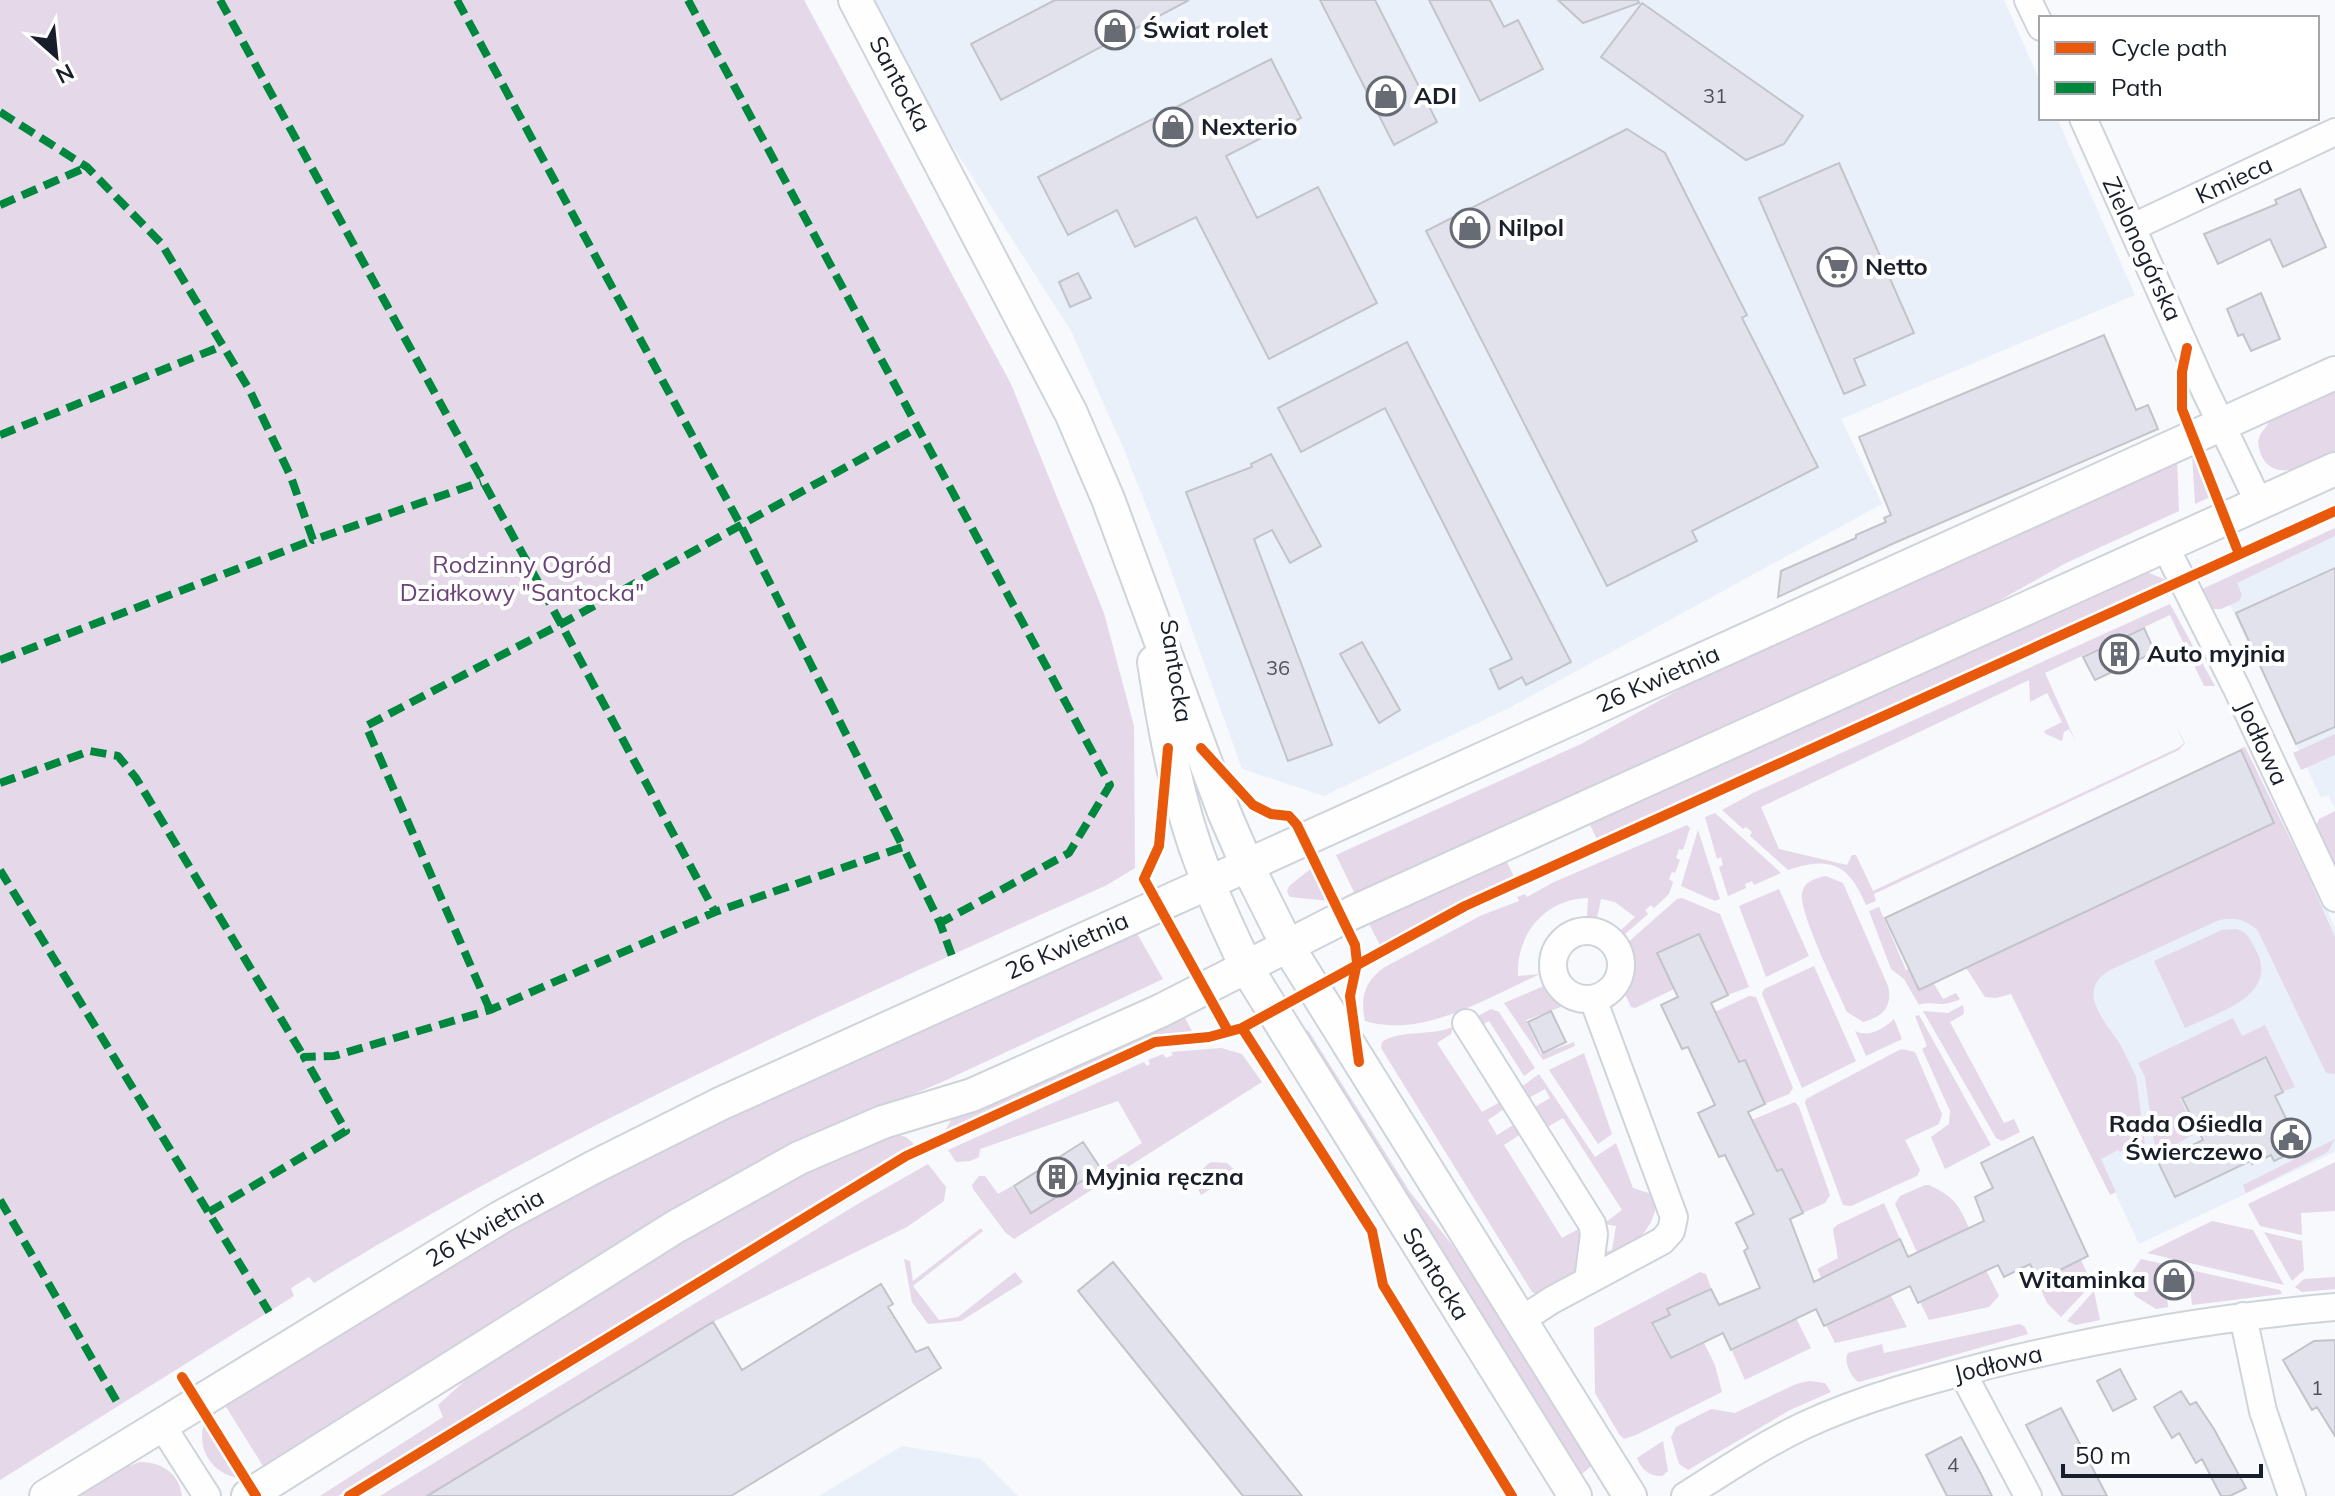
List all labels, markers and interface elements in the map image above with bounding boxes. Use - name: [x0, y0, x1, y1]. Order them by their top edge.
- shop icon: Świat rolet: [1094, 9, 1136, 51]
- place label: Świat rolet: [1143, 14, 1268, 44]
- north arrow: [16, 16, 96, 96]
- legend: [2039, 16, 2319, 120]
- street label: Santocka: [863, 31, 939, 136]
- text: Cycle path: [2111, 32, 2228, 62]
- text: N: [51, 58, 79, 90]
- text: Path: [2111, 72, 2163, 102]
- shop icon: ADI: [1365, 75, 1407, 117]
- place label: ADI: [1414, 80, 1457, 110]
- house number: 31: [1703, 83, 1727, 108]
- shop icon: Nexterio: [1152, 106, 1194, 148]
- place label: Nexterio: [1201, 111, 1297, 141]
- street label: Kmieca: [2190, 148, 2277, 210]
- street label: Zielonogórska: [2096, 172, 2189, 325]
- shop icon: Nilpol: [1449, 207, 1491, 249]
- place label: Nilpol: [1498, 212, 1564, 242]
- supermarket icon: Netto: [1816, 246, 1858, 288]
- place label: Netto: [1865, 251, 1928, 281]
- park label: Rodzinny Ogród Działkowy "Santocka": [400, 549, 644, 607]
- street label: Santocka: [1154, 617, 1200, 725]
- building icon: Auto myjnia: [2098, 633, 2140, 675]
- street label: 26 Kwietnia: [1591, 638, 1724, 719]
- place label: Auto myjnia: [2147, 638, 2285, 668]
- house number: 36: [1266, 655, 1290, 680]
- street label: Jodłowa: [2230, 695, 2296, 790]
- street label: 26 Kwietnia: [1000, 905, 1133, 986]
- place label: Rada Ośiedla Świerczewo: [2109, 1108, 2263, 1166]
- public building icon: Rada Ośiedla Świerczewo: [2270, 1117, 2312, 1159]
- building icon: Myjnia ręczna: [1036, 1156, 1078, 1198]
- place label: Myjnia ręczna: [1085, 1161, 1244, 1191]
- street label: 26 Kwietnia: [420, 1181, 549, 1273]
- street label: Santocka: [1397, 1221, 1477, 1325]
- shop icon: Witaminka: [2153, 1259, 2195, 1301]
- place label: Witaminka: [2019, 1264, 2146, 1294]
- street label: Jodłowa: [1950, 1338, 2045, 1389]
- house number: 1: [2311, 1375, 2323, 1400]
- scale bar: [2063, 1428, 2261, 1478]
- text: 50 m: [2075, 1440, 2131, 1470]
- house number: 4: [1947, 1452, 1959, 1477]

